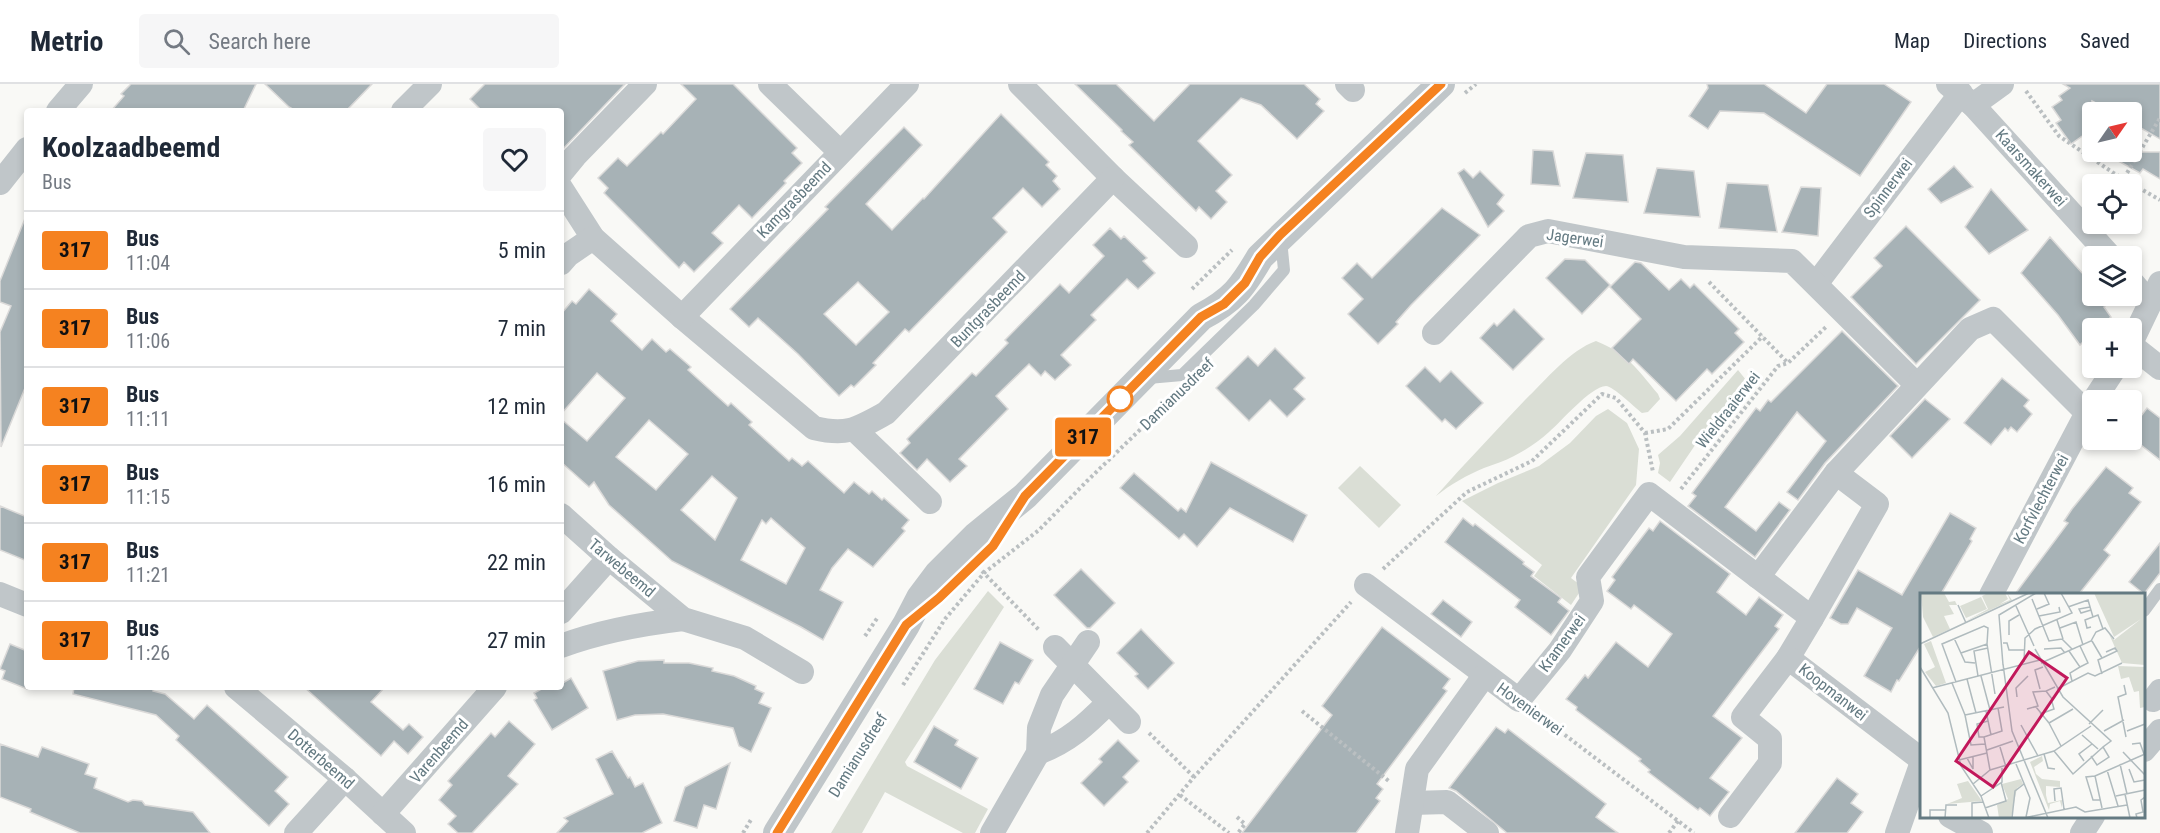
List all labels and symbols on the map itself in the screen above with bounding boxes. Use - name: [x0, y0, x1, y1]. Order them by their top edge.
- north arrow: [2082, 102, 2142, 162]
- street label: Kaarsmakerwei: [1991, 126, 2071, 210]
- street label: Spinnerwei: [1860, 155, 1916, 221]
- street label: Kamgrasbeemd: [753, 158, 835, 242]
- street label: Jagerwei: [1545, 225, 1605, 251]
- street label: Buntgrasbeemd: [947, 267, 1029, 351]
- street label: Damianusdreef: [1136, 354, 1218, 434]
- street label: Wieldraaierwei: [1692, 368, 1764, 452]
- unlabelled marker: [1107, 386, 1133, 412]
- line badge: 317: [1048, 418, 1118, 456]
- street label: Korfvlechterwei: [2009, 451, 2073, 547]
- street label: Tarwebeemd: [585, 535, 659, 601]
- inset map: [1920, 593, 2145, 818]
- street label: Kramerwei: [1535, 610, 1589, 676]
- street label: Koopmanwei: [1795, 659, 1871, 725]
- street label: Hovenierwei: [1493, 679, 1567, 739]
- street label: Damianusdreef: [825, 709, 891, 801]
- street label: Varenbeemd: [406, 715, 472, 787]
- street label: Dotterbeemd: [284, 725, 358, 793]

